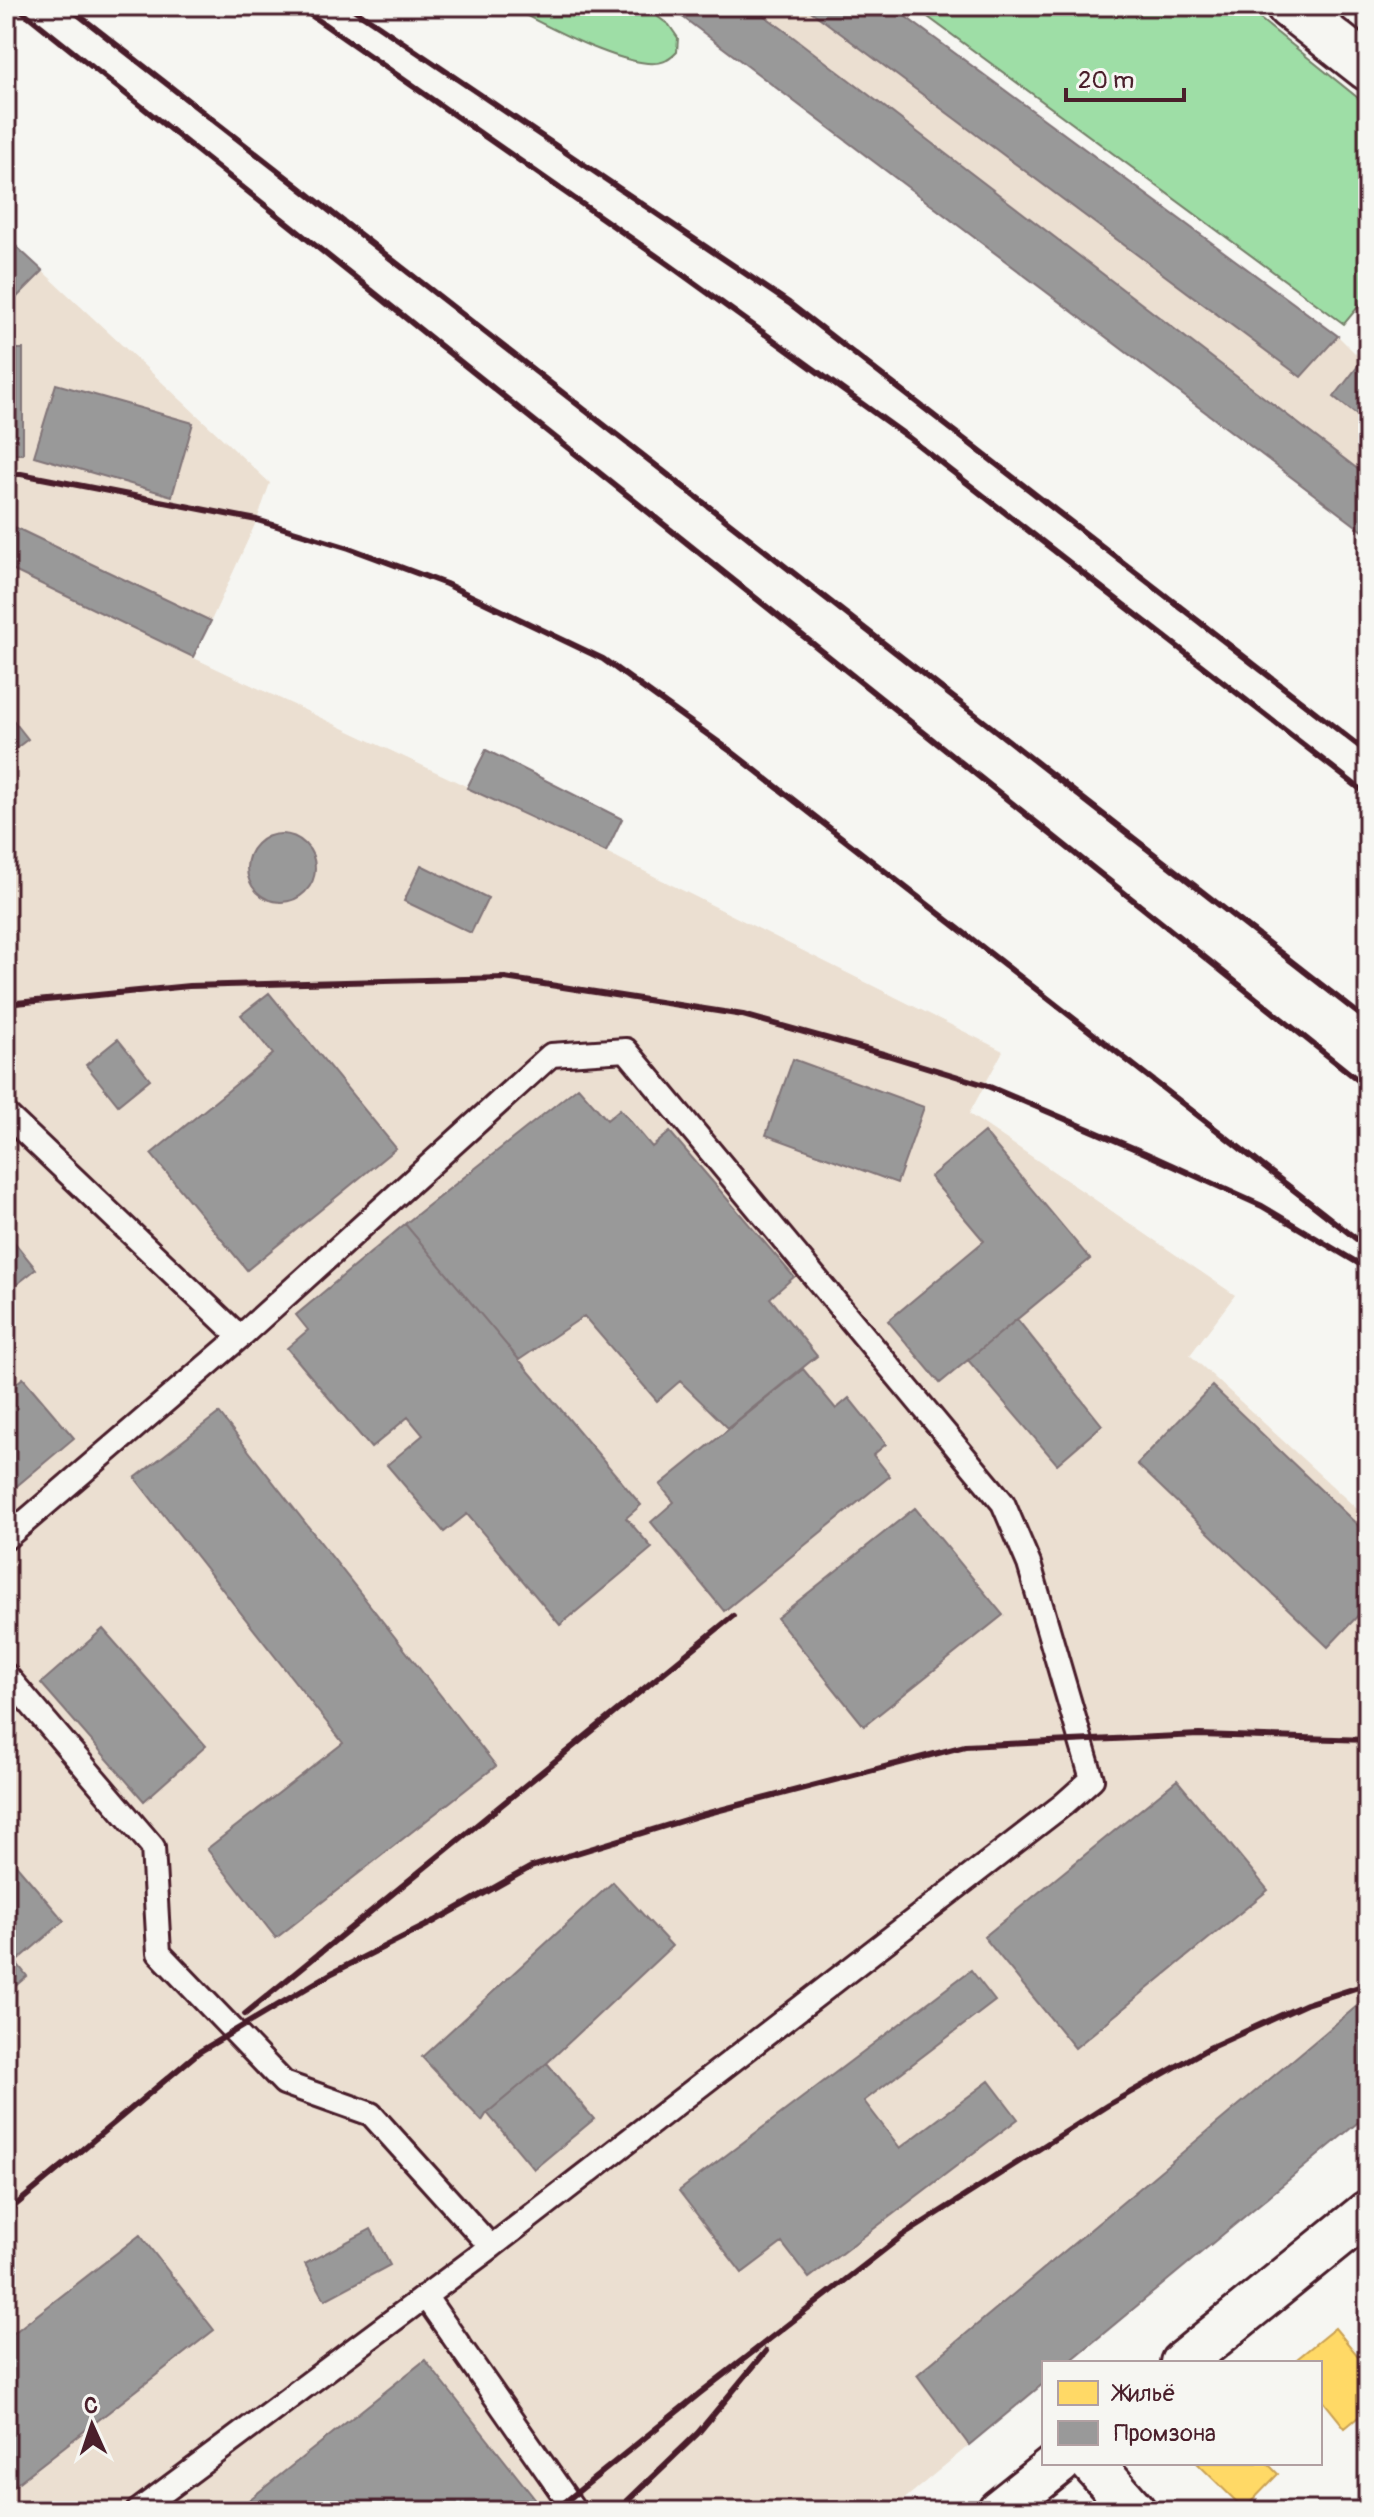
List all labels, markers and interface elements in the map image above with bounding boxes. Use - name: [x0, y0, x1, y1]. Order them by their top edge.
- scale bar: [1066, 52, 1184, 102]
- text: 20 m: [1078, 66, 1134, 95]
- legend: [1042, 2361, 1322, 2465]
- text: Жильё: [1110, 2379, 1176, 2408]
- north arrow: [52, 2385, 132, 2465]
- text: С: [83, 2392, 99, 2420]
- text: Промзона: [1114, 2419, 1216, 2448]

